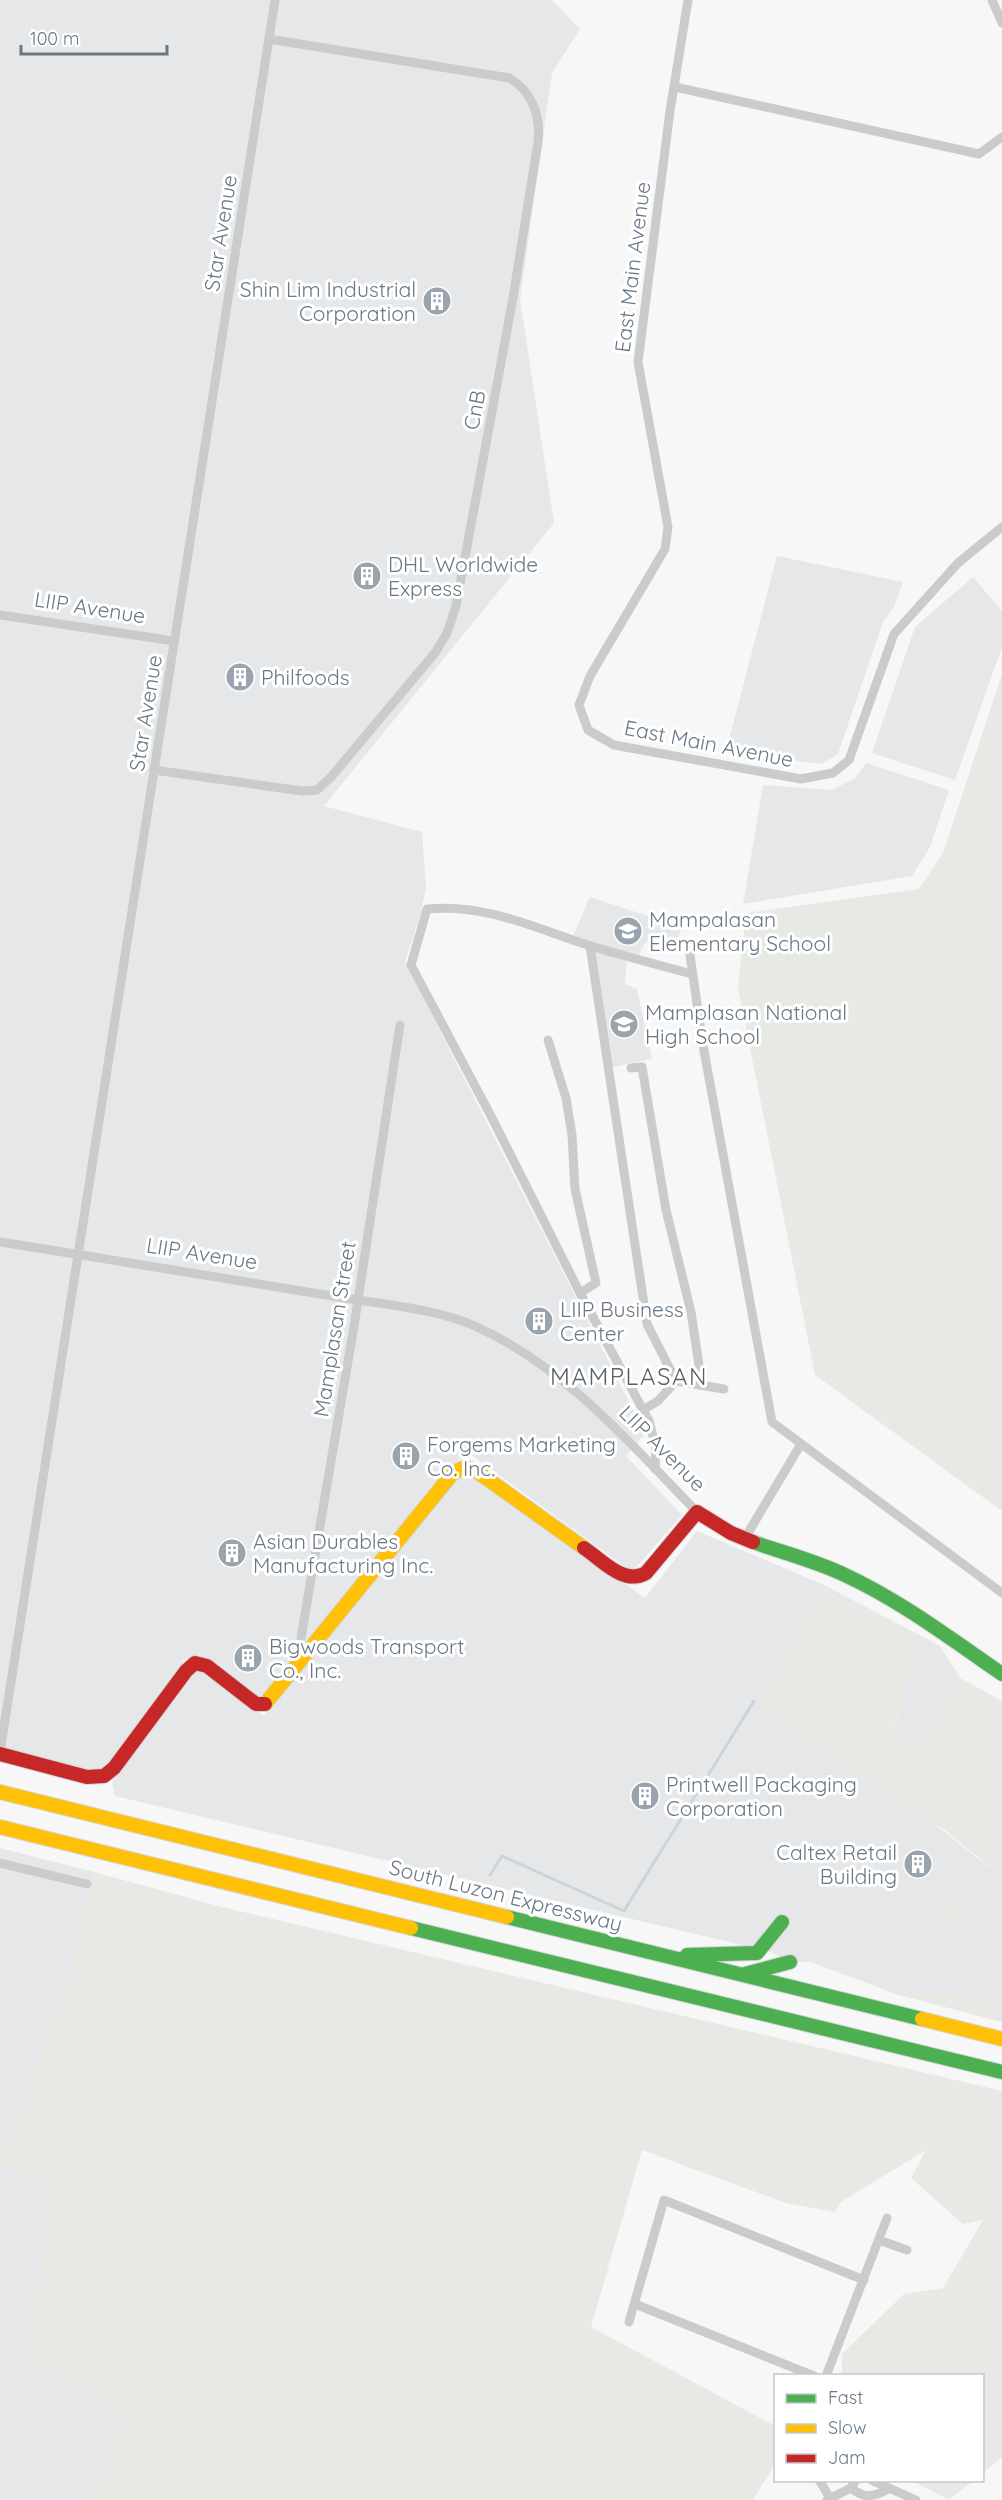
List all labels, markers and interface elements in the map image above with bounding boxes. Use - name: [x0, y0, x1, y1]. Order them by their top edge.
- scale bar: [21, 18, 166, 56]
- text: 100 m: [30, 27, 79, 50]
- street label: Star Avenue: [198, 173, 242, 293]
- street label: East Main Avenue: [609, 180, 655, 354]
- place label: Shin Lim Industrial Corporation: [240, 276, 416, 326]
- building icon: Shin Lim Industrial Corporation: [421, 285, 453, 317]
- street label: CnB: [457, 388, 491, 432]
- place label: DHL Worldwide Express: [388, 551, 538, 601]
- building icon: DHL Worldwide Express: [351, 560, 383, 592]
- street label: LIIP Avenue: [33, 585, 147, 629]
- street label: Star Avenue: [123, 653, 167, 773]
- building icon: Philfoods: [224, 661, 256, 693]
- place label: Philfoods: [261, 664, 349, 690]
- street label: East Main Avenue: [622, 714, 796, 772]
- place label: Mampalasan Elementary School: [649, 906, 831, 956]
- school or university icon: Mampalasan Elementary School: [612, 915, 644, 947]
- place label: Mamplasan National High School: [645, 999, 847, 1049]
- school or university icon: Mamplasan National High School: [608, 1008, 640, 1040]
- street label: LIIP Avenue: [145, 1231, 259, 1275]
- street label: Mamplasan Street: [307, 1239, 361, 1419]
- place label: LIIP Business Center: [560, 1296, 684, 1346]
- building icon: LIIP Business Center: [523, 1305, 555, 1337]
- district label: MAMPLASAN: [550, 1361, 708, 1391]
- street label: LIIP Avenue: [614, 1399, 712, 1497]
- place label: Forgems Marketing Co. Inc.: [427, 1431, 616, 1481]
- building icon: Forgems Marketing Co. Inc.: [390, 1440, 422, 1472]
- place label: Asian Durables Manufacturing Inc.: [253, 1528, 433, 1578]
- building icon: Asian Durables Manufacturing Inc.: [216, 1537, 248, 1569]
- place label: Bigwoods Transport Co., Inc.: [269, 1633, 464, 1683]
- building icon: Bigwoods Transport Co., Inc.: [232, 1642, 264, 1674]
- place label: Printwell Packaging Corporation: [666, 1771, 857, 1821]
- building icon: Printwell Packaging Corporation: [629, 1780, 661, 1812]
- place label: Caltex Retail Building: [776, 1839, 897, 1889]
- building icon: Caltex Retail Building: [902, 1848, 934, 1880]
- street label: South Luzon Expressway: [387, 1853, 625, 1937]
- legend: [774, 2374, 984, 2482]
- text: Fast: [828, 2386, 863, 2409]
- text: Slow: [828, 2416, 866, 2439]
- text: Jam: [828, 2446, 866, 2469]

